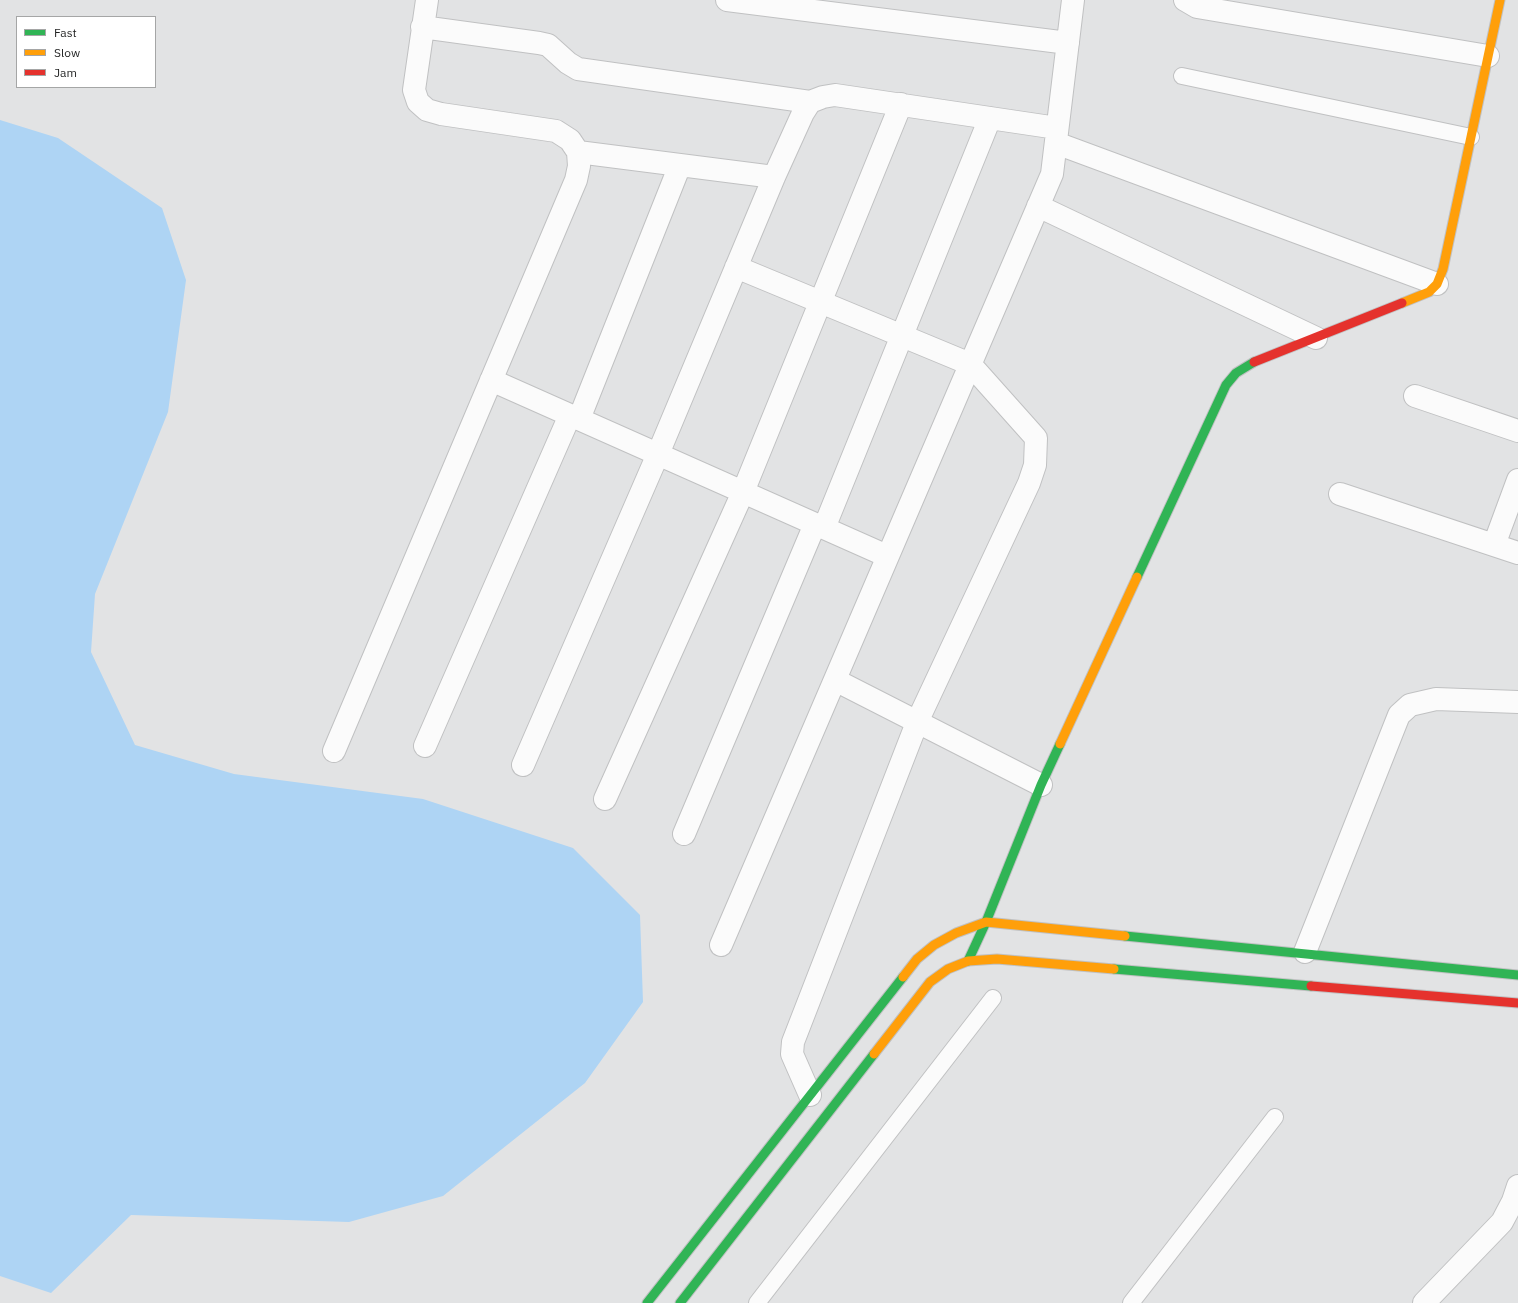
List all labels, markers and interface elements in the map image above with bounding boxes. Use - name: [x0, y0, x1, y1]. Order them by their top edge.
- legend: [16, 16, 156, 88]
- text: Fast: [54, 25, 77, 40]
- text: Slow: [54, 45, 80, 60]
- text: Jam: [54, 65, 77, 80]

